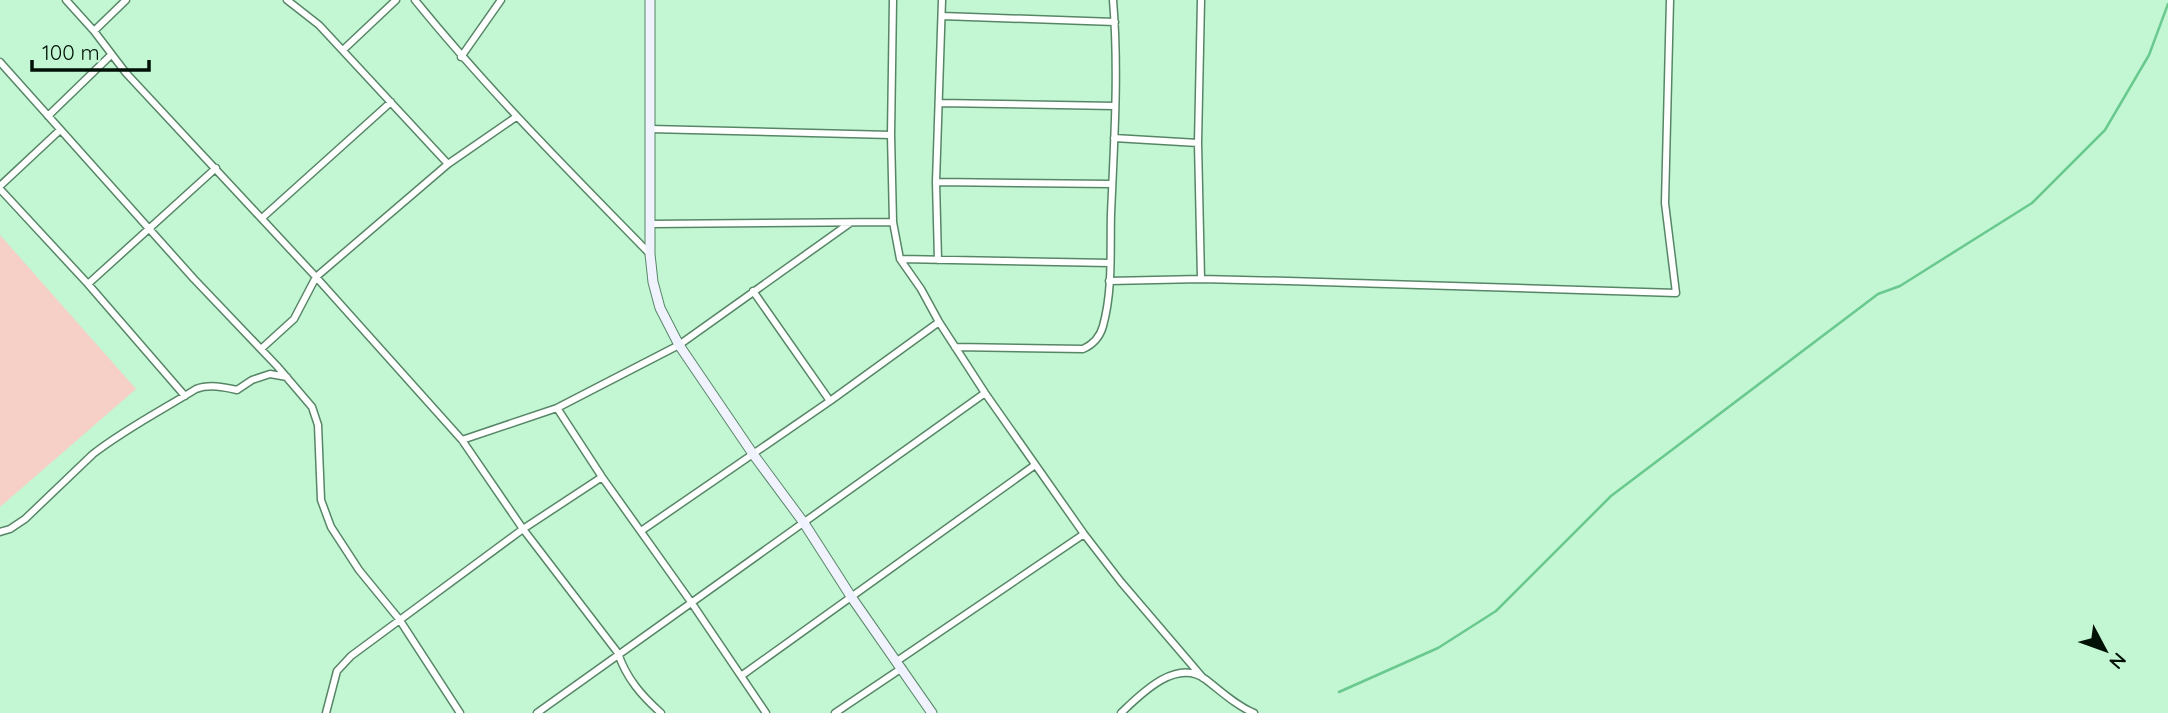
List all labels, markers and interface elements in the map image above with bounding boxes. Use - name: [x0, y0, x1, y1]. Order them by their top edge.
- scale bar: [32, 28, 149, 72]
- text: 100 m: [42, 39, 100, 65]
- north arrow: [2070, 615, 2140, 685]
- text: N: [2104, 648, 2131, 674]

